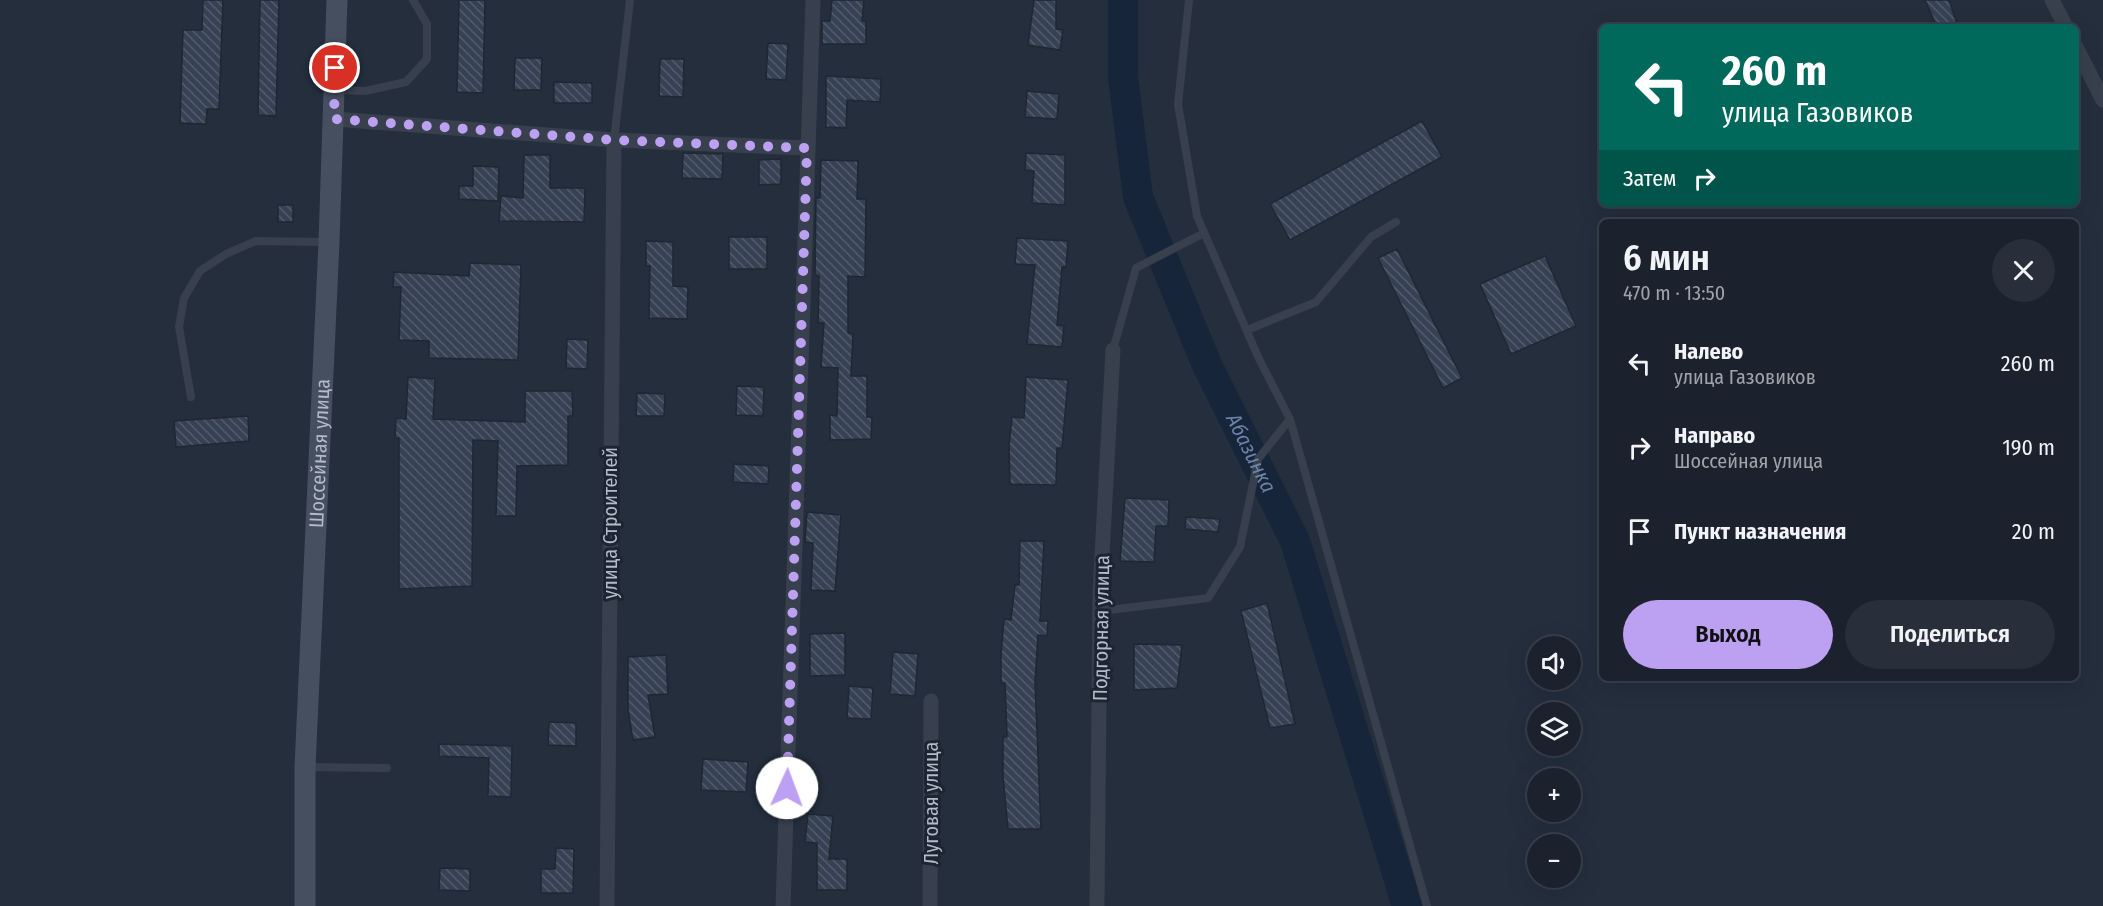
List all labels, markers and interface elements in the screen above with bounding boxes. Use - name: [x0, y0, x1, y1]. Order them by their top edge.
- pin: [309, 42, 360, 93]
- text: 260 m: [1722, 46, 1827, 96]
- icon: left: [1623, 48, 1701, 126]
- icon: arrive: [318, 51, 351, 84]
- text: улица Газовиков: [1722, 97, 1913, 129]
- icon: right: [1688, 162, 1721, 195]
- text: Затем: [1623, 165, 1676, 192]
- text: 6 мин: [1623, 236, 1710, 280]
- button: close: [1992, 239, 2055, 302]
- text: 470 m · 13:50: [1623, 281, 1725, 305]
- text: Налево: [1674, 338, 1743, 365]
- icon: left: [1623, 347, 1656, 380]
- text: 260 m: [2001, 350, 2055, 377]
- text: улица Газовиков: [1674, 365, 1816, 389]
- street label: Шоссейная улица: [304, 378, 335, 528]
- water label: Абазинка: [1220, 408, 1282, 497]
- text: Направо: [1674, 422, 1755, 449]
- icon: right: [1623, 431, 1656, 464]
- text: 190 m: [2002, 434, 2055, 461]
- street label: улица Строителей: [598, 447, 622, 599]
- text: Шоссейная улица: [1674, 449, 1823, 473]
- icon: arrive: [1623, 515, 1656, 548]
- text: Пункт назначения: [1674, 518, 1846, 545]
- text: 20 m: [2012, 518, 2055, 545]
- street label: Подгорная улица: [1088, 555, 1114, 701]
- button: Выход: [1623, 600, 1833, 669]
- button: Поделиться: [1845, 600, 2055, 669]
- map controls: [1527, 636, 1581, 888]
- button: sound: [1527, 636, 1581, 690]
- button: layers: [1527, 702, 1581, 756]
- street label: Луговая улица: [919, 742, 943, 864]
- position arrow: [755, 756, 819, 820]
- button: +: [1527, 768, 1581, 822]
- button: −: [1527, 834, 1581, 888]

